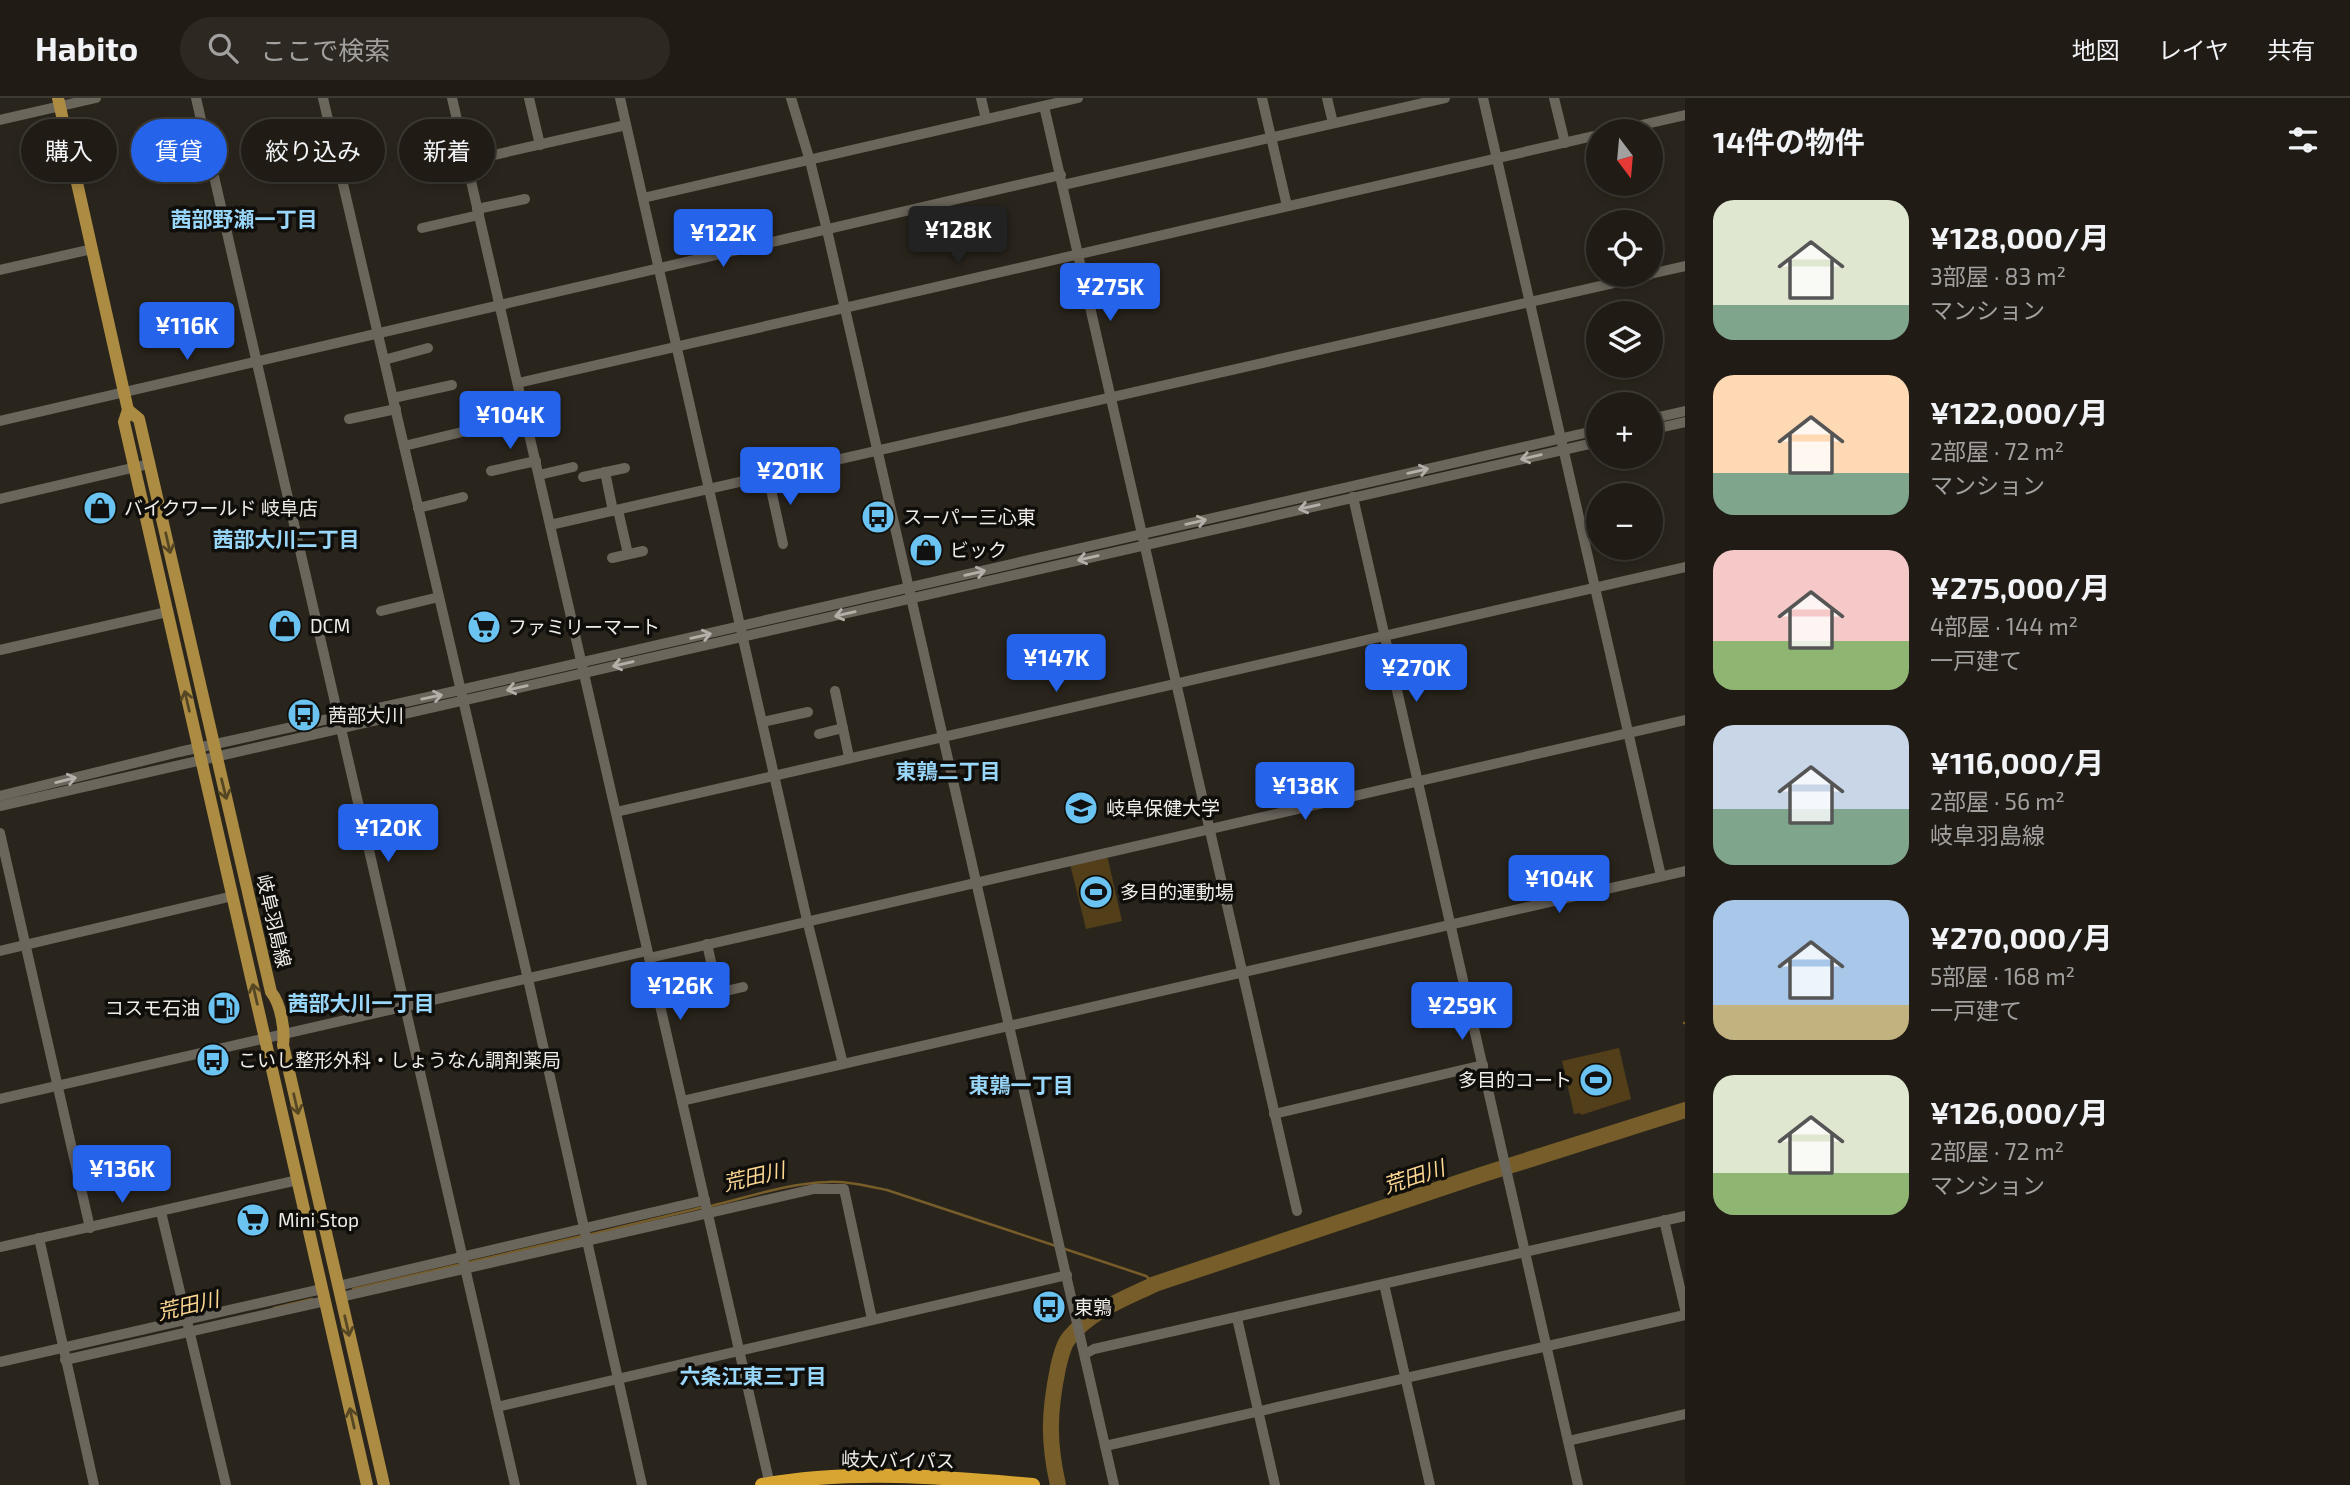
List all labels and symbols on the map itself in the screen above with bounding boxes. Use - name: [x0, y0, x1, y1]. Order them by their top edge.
- north arrow: [1586, 119, 1662, 196]
- district label: 茜部野瀬一丁目: [171, 206, 318, 231]
- pin: ¥128K: [909, 206, 1007, 266]
- pin: ¥122K: [674, 209, 772, 269]
- pin: ¥275K: [1061, 264, 1159, 323]
- pin: ¥116K: [138, 302, 236, 362]
- pin: ¥104K: [461, 392, 559, 451]
- pin: ¥201K: [741, 448, 839, 507]
- one-way arrow: [1520, 450, 1543, 464]
- one-way arrow: [1406, 463, 1429, 477]
- shop icon: バイクワールド 岐阜店: [81, 489, 119, 527]
- place label: バイクワールド 岐阜店: [124, 496, 318, 519]
- bus stop icon: スーパー三心東: [859, 498, 897, 536]
- one-way arrow: [1298, 501, 1321, 515]
- place label: スーパー三心東: [903, 505, 1036, 528]
- one-way arrow: [1184, 515, 1207, 528]
- district label: 茜部大川二丁目: [213, 526, 360, 551]
- one-way arrow: [161, 531, 175, 554]
- shop icon: ビック: [907, 531, 945, 569]
- place label: ビック: [950, 538, 1007, 561]
- one-way arrow: [1077, 552, 1100, 565]
- one-way arrow: [963, 566, 986, 579]
- shop icon: DCM: [266, 607, 304, 645]
- supermarket icon: ファミリーマート: [465, 608, 503, 646]
- one-way arrow: [834, 608, 857, 621]
- place label: DCM: [310, 614, 350, 637]
- place label: ファミリーマート: [508, 615, 660, 638]
- one-way arrow: [689, 628, 712, 642]
- pin: ¥147K: [1007, 634, 1105, 694]
- pin: ¥270K: [1367, 644, 1465, 704]
- one-way arrow: [612, 658, 635, 672]
- one-way arrow: [506, 682, 529, 696]
- one-way arrow: [420, 689, 443, 703]
- one-way arrow: [180, 690, 193, 713]
- bus stop icon: 茜部大川: [285, 696, 323, 734]
- place label: 茜部大川: [328, 703, 404, 726]
- district label: 東鶉二丁目: [896, 758, 1001, 783]
- pin: ¥138K: [1256, 762, 1354, 822]
- one-way arrow: [54, 772, 77, 786]
- one-way arrow: [218, 777, 231, 800]
- school or university icon: 岐阜保健大学: [1062, 789, 1100, 827]
- place label: 岐阜保健大学: [1106, 796, 1220, 819]
- pin: ¥120K: [339, 804, 437, 864]
- pin: ¥104K: [1510, 856, 1608, 915]
- street label: 岐阜羽島線: [253, 872, 296, 970]
- sports icon: 多目的運動場: [1077, 873, 1115, 911]
- place label: 多目的運動場: [1120, 880, 1234, 903]
- pin: ¥126K: [631, 962, 729, 1022]
- pin: ¥259K: [1413, 982, 1511, 1042]
- one-way arrow: [248, 983, 262, 1006]
- fuel station icon: コスモ石油: [205, 989, 243, 1027]
- district label: 茜部大川一丁目: [288, 990, 435, 1015]
- place label: コスモ石油: [105, 996, 200, 1019]
- bus stop icon: こいし整形外科・しょうなん調剤薬局: [194, 1041, 232, 1079]
- place label: こいし整形外科・しょうなん調剤薬局: [238, 1048, 561, 1071]
- sports icon: 多目的コート: [1577, 1061, 1615, 1099]
- place label: 多目的コート: [1458, 1068, 1572, 1091]
- district label: 東鶉一丁目: [969, 1072, 1074, 1097]
- one-way arrow: [290, 1093, 303, 1115]
- pin: ¥136K: [73, 1146, 171, 1205]
- water label: 荒田川: [1380, 1153, 1449, 1197]
- water label: 荒田川: [720, 1156, 789, 1195]
- supermarket icon: Mini Stop: [234, 1201, 272, 1239]
- place label: Mini Stop: [278, 1208, 359, 1231]
- water label: 荒田川: [154, 1285, 223, 1324]
- bus stop icon: 東鶉: [1030, 1288, 1068, 1326]
- place label: 東鶉: [1074, 1295, 1112, 1318]
- one-way arrow: [341, 1314, 355, 1337]
- district label: 六条江東三丁目: [680, 1363, 827, 1388]
- one-way arrow: [345, 1408, 358, 1430]
- street label: 岐大バイパス: [841, 1447, 955, 1472]

